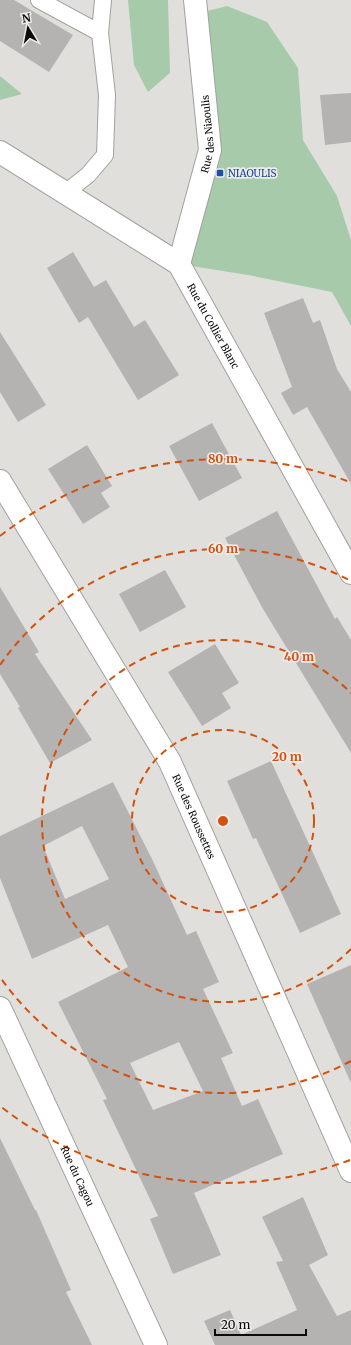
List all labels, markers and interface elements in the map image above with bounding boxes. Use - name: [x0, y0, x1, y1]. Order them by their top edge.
- north arrow: [8, 8, 48, 48]
- text: N: [21, 10, 32, 26]
- street label: Rue des Niaoulis: [198, 94, 217, 175]
- place label: NIAOULIS: [228, 167, 277, 180]
- marker: NIAOULIS: [215, 168, 225, 178]
- street label: Rue du Collier Blanc: [184, 281, 242, 371]
- text: 80 m: [208, 451, 238, 466]
- text: 60 m: [208, 541, 238, 556]
- text: 40 m: [284, 649, 314, 664]
- text: 20 m: [272, 749, 302, 764]
- street label: Rue des Roussettes: [169, 772, 218, 861]
- centre of rings: [216, 814, 230, 828]
- street label: Rue du Cagou: [58, 1144, 97, 1208]
- scale bar: [215, 1311, 306, 1337]
- text: 20 m: [221, 1317, 250, 1332]

